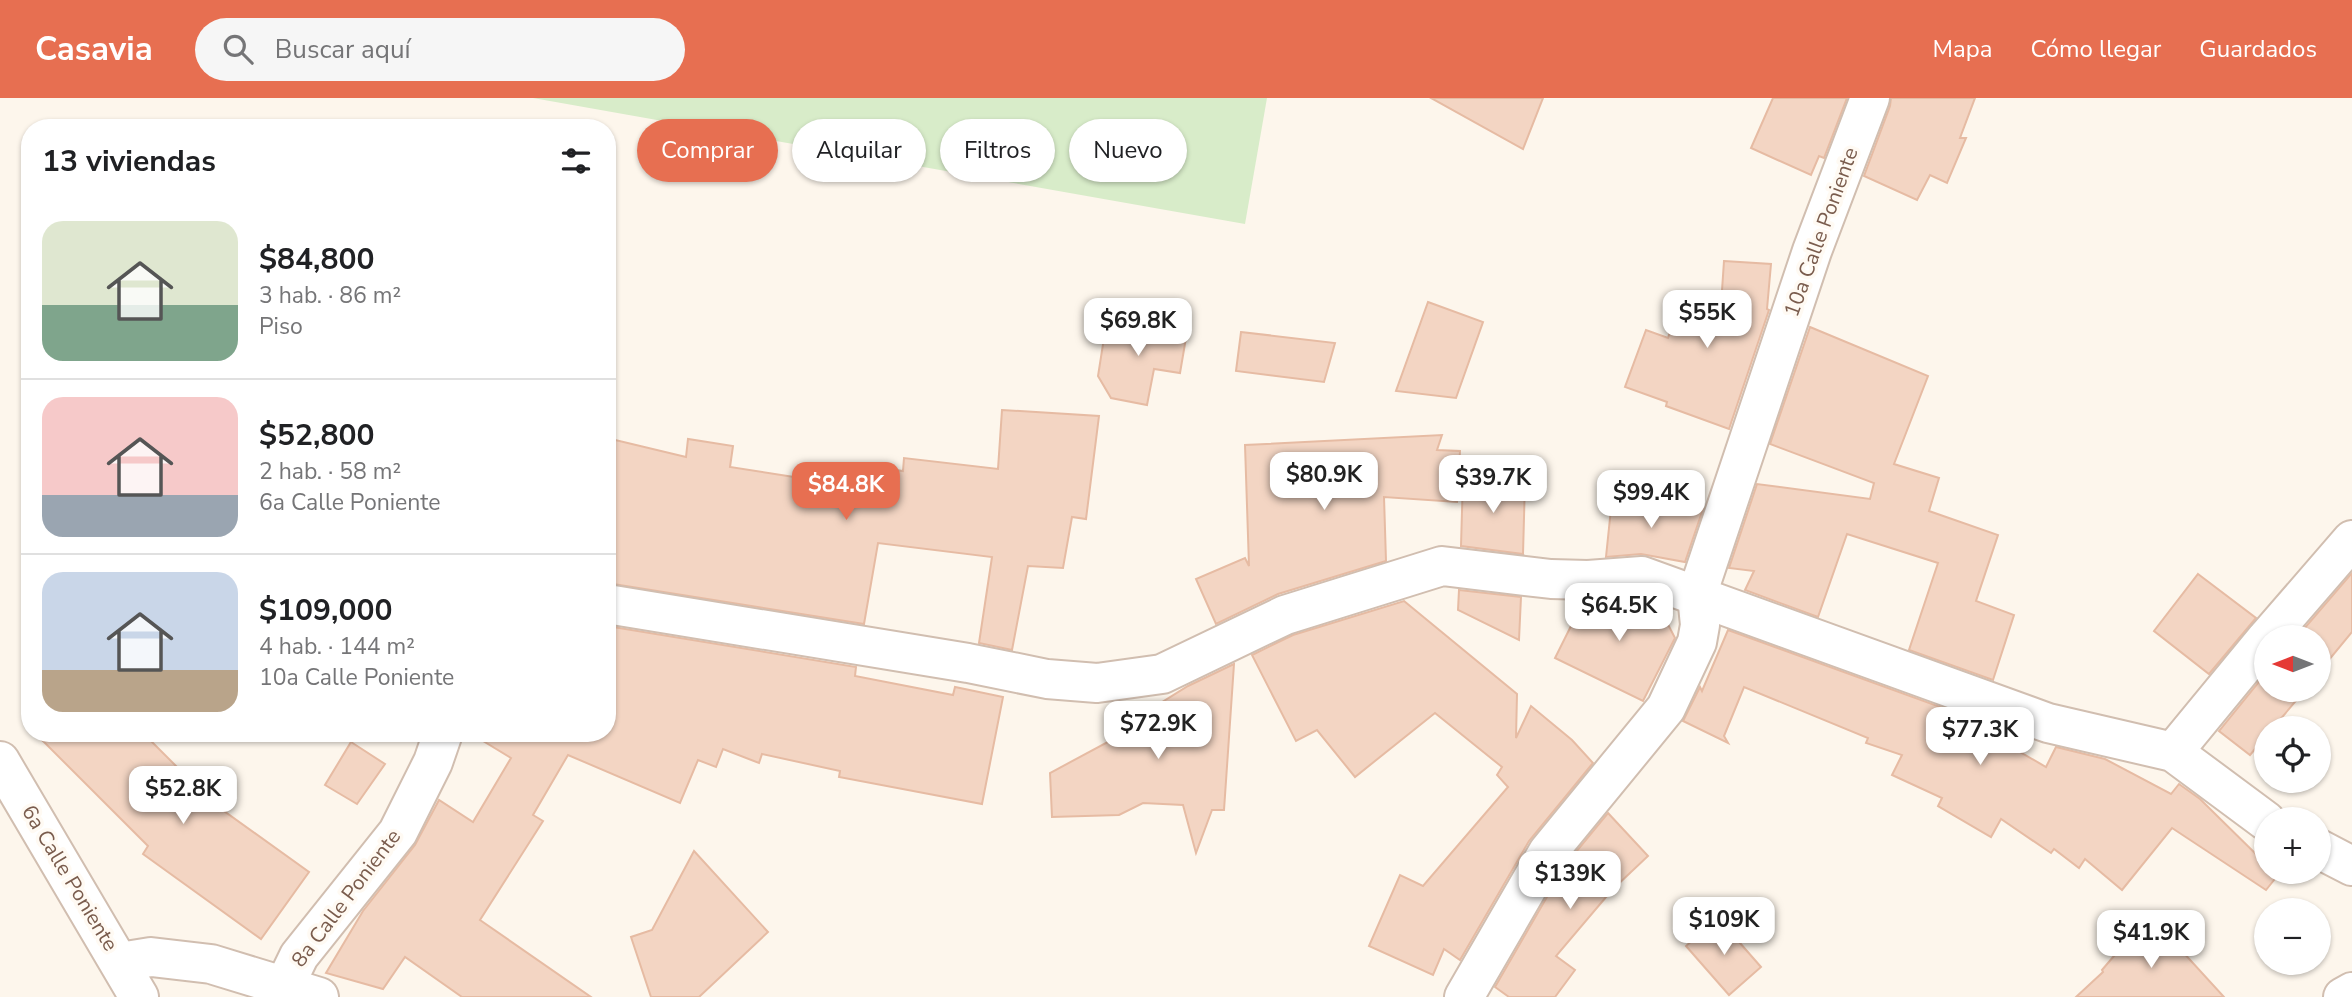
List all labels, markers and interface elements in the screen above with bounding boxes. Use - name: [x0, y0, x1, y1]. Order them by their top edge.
- search box: [195, 18, 685, 81]
- text: Casavia: [35, 27, 153, 72]
- icon: search: [219, 30, 257, 68]
- text: Buscar aquí: [275, 32, 411, 67]
- text: Mapa: [1932, 33, 1992, 65]
- text: Cómo llegar: [2030, 33, 2161, 65]
- text: Guardados: [2199, 33, 2317, 65]
- chip: Comprar: [637, 119, 778, 182]
- chip: Alquilar: [792, 119, 926, 182]
- chip: Filtros: [940, 119, 1055, 182]
- chip: Nuevo: [1069, 119, 1187, 182]
- text: 13 viviendas: [42, 141, 216, 182]
- icon: filters: [557, 142, 595, 180]
- street label: 10a Calle Poniente: [1777, 143, 1865, 321]
- text: $84,800: [259, 239, 374, 280]
- icon: home: [98, 249, 182, 333]
- text: 3 hab. · 86 m²: [259, 280, 401, 311]
- pin: $55K: [1666, 290, 1748, 350]
- text: $55K: [1679, 297, 1735, 328]
- pin: $69.8K: [1081, 299, 1195, 358]
- text: $69.8K: [1100, 305, 1176, 336]
- text: Piso: [259, 311, 303, 342]
- text: $52,800: [259, 415, 374, 456]
- icon: home: [98, 425, 182, 509]
- pin: $80.9K: [1267, 452, 1381, 512]
- text: 2 hab. · 58 m²: [259, 456, 401, 487]
- pin: $39.7K: [1436, 456, 1550, 515]
- text: $80.9K: [1286, 459, 1362, 490]
- pin: $84.8K: [789, 462, 903, 522]
- text: $39.7K: [1455, 462, 1531, 493]
- text: $84.8K: [808, 469, 884, 500]
- pin: $99.4K: [1594, 470, 1708, 530]
- text: $99.4K: [1613, 477, 1689, 508]
- text: 6a Calle Poniente: [259, 487, 441, 518]
- pin: $64.5K: [1562, 584, 1676, 643]
- text: $109,000: [259, 590, 392, 631]
- text: $64.5K: [1581, 590, 1657, 621]
- icon: home: [98, 600, 182, 684]
- north arrow: [2254, 625, 2331, 702]
- map controls: [2254, 625, 2331, 975]
- text: 4 hab. · 144 m²: [259, 631, 415, 662]
- text: 10a Calle Poniente: [259, 662, 454, 693]
- pin: $72.9K: [1101, 702, 1215, 761]
- text: $72.9K: [1120, 708, 1196, 739]
- pin: $77.3K: [1923, 708, 2037, 767]
- text: $77.3K: [1942, 714, 2018, 745]
- button: locate: [2254, 716, 2331, 793]
- pin: $52.8K: [126, 766, 240, 826]
- text: $52.8K: [145, 773, 221, 804]
- street label: 6a Calle Poniente: [15, 800, 125, 956]
- button: +: [2254, 807, 2331, 884]
- street label: 8a Calle Poniente: [285, 823, 407, 973]
- pin: $139K: [1521, 852, 1619, 911]
- text: $139K: [1535, 858, 1605, 889]
- pin: $109K: [1675, 898, 1773, 957]
- button: −: [2254, 898, 2331, 975]
- text: $109K: [1689, 904, 1759, 935]
- pin: $41.9K: [2094, 910, 2208, 970]
- text: $41.9K: [2113, 917, 2189, 948]

